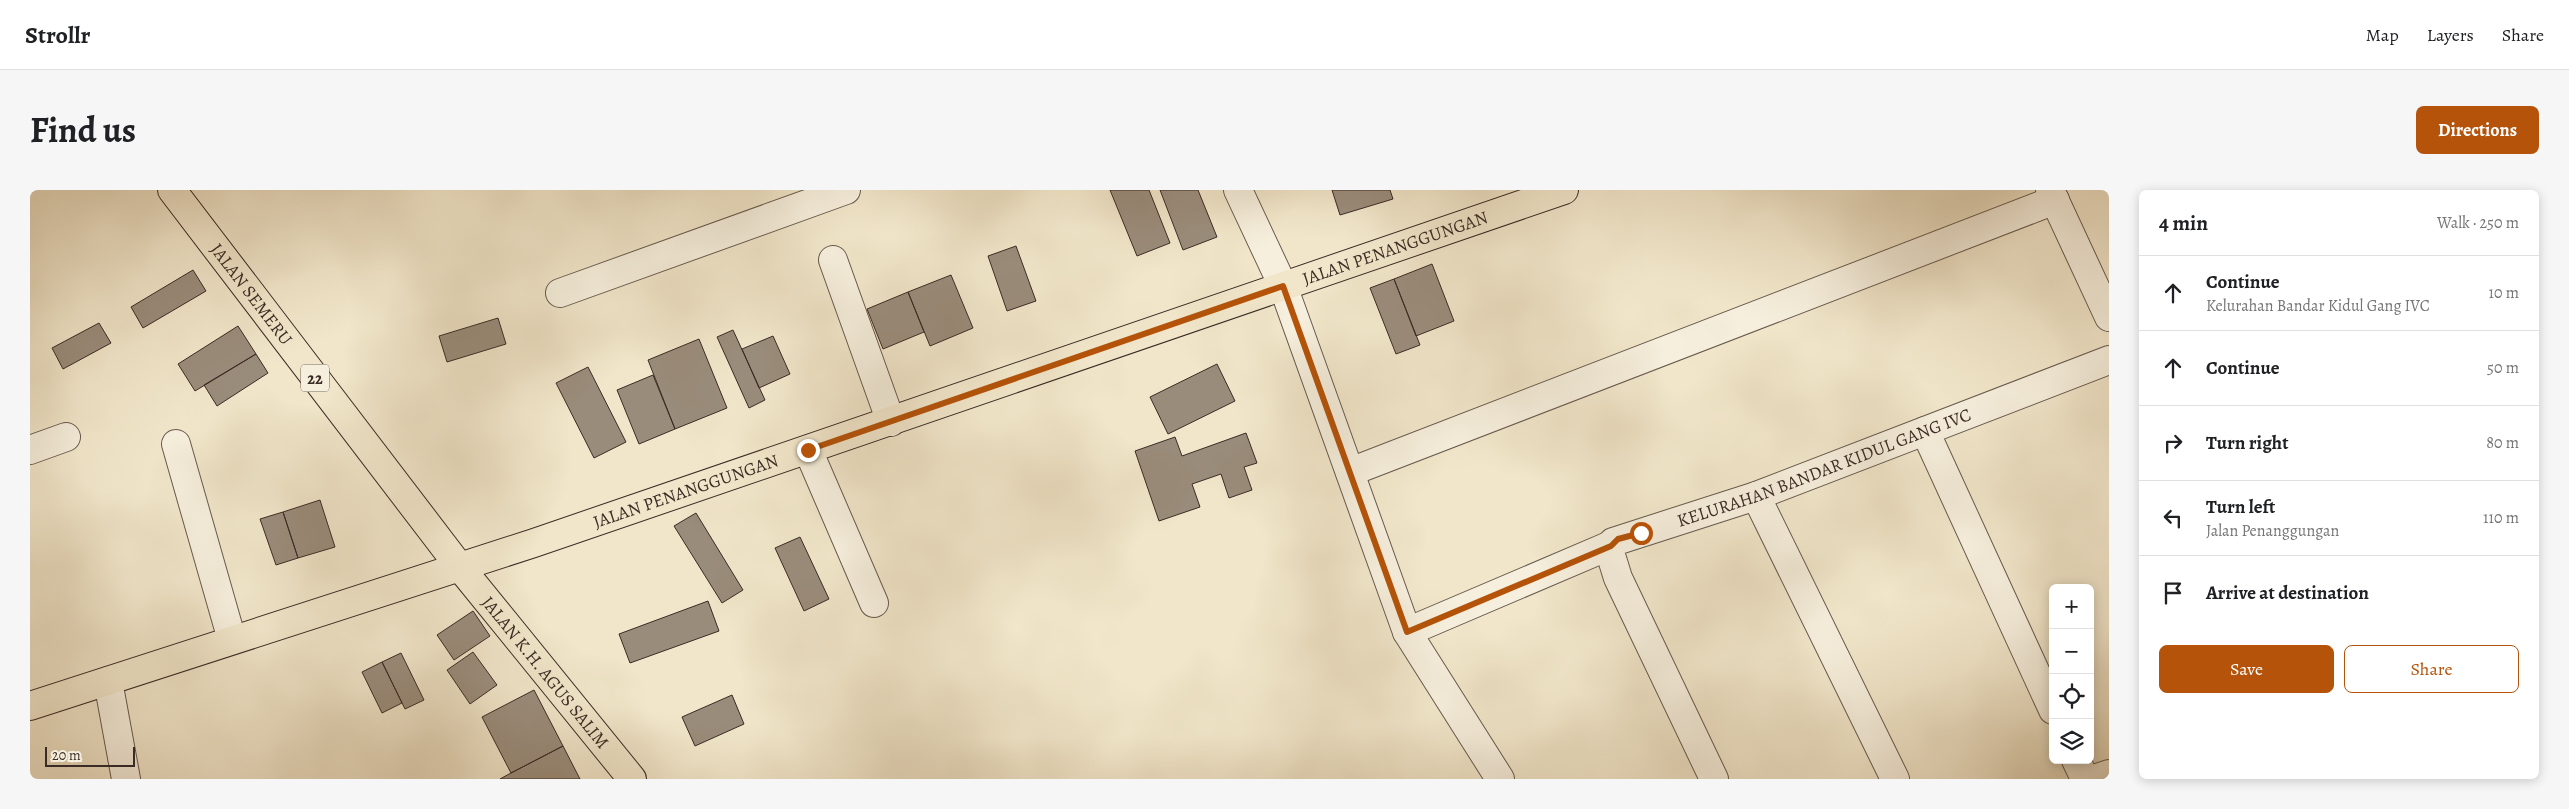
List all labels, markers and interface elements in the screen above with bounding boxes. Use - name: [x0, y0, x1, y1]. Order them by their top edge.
- text: Strollr: [25, 19, 90, 51]
- text: Map: [2366, 23, 2399, 47]
- text: Layers: [2427, 23, 2474, 47]
- text: Share: [2502, 23, 2544, 47]
- text: Find us: [30, 106, 136, 154]
- button: Directions: [2416, 106, 2539, 154]
- street label: JALAN PENANGGUNGAN: [1299, 205, 1491, 291]
- text: 4 min: [2159, 209, 2208, 237]
- text: Walk · 250 m: [2437, 212, 2519, 234]
- street label: JALAN SEMERU: [205, 238, 298, 350]
- text: Continue: [2206, 269, 2280, 295]
- icon: ahead: [2159, 279, 2187, 307]
- text: 10 m: [2489, 282, 2519, 304]
- text: Kelurahan Bandar Kidul Gang IVC: [2206, 295, 2430, 317]
- icon: ahead: [2159, 354, 2187, 382]
- text: Continue: [2206, 355, 2280, 381]
- text: 50 m: [2487, 357, 2519, 379]
- road number: 22: [301, 364, 329, 392]
- street label: KELURAHAN BANDAR KIDUL GANG IVC: [1674, 402, 1975, 533]
- icon: right: [2159, 429, 2187, 457]
- text: Turn right: [2206, 430, 2288, 456]
- text: 80 m: [2486, 432, 2519, 454]
- route end: [797, 439, 820, 462]
- street label: JALAN PENANGGUNGAN: [590, 448, 782, 534]
- text: Turn left: [2206, 494, 2275, 520]
- icon: left: [2159, 504, 2187, 532]
- text: 110 m: [2483, 507, 2519, 529]
- text: Jalan Penanggungan: [2206, 520, 2339, 542]
- route start: [1630, 522, 1653, 545]
- icon: arrive: [2159, 579, 2187, 607]
- text: Arrive at destination: [2206, 580, 2369, 606]
- map controls: [2049, 584, 2094, 764]
- button: +: [2049, 584, 2094, 629]
- street label: JALAN K.H. AGUS SALIM: [476, 591, 615, 754]
- button: −: [2049, 629, 2094, 674]
- button: Save: [2159, 645, 2334, 693]
- button: Share: [2344, 645, 2519, 693]
- button: locate: [2049, 674, 2094, 719]
- button: layers: [2049, 719, 2094, 764]
- scale bar: [45, 744, 135, 767]
- text: 20 m: [52, 746, 81, 765]

